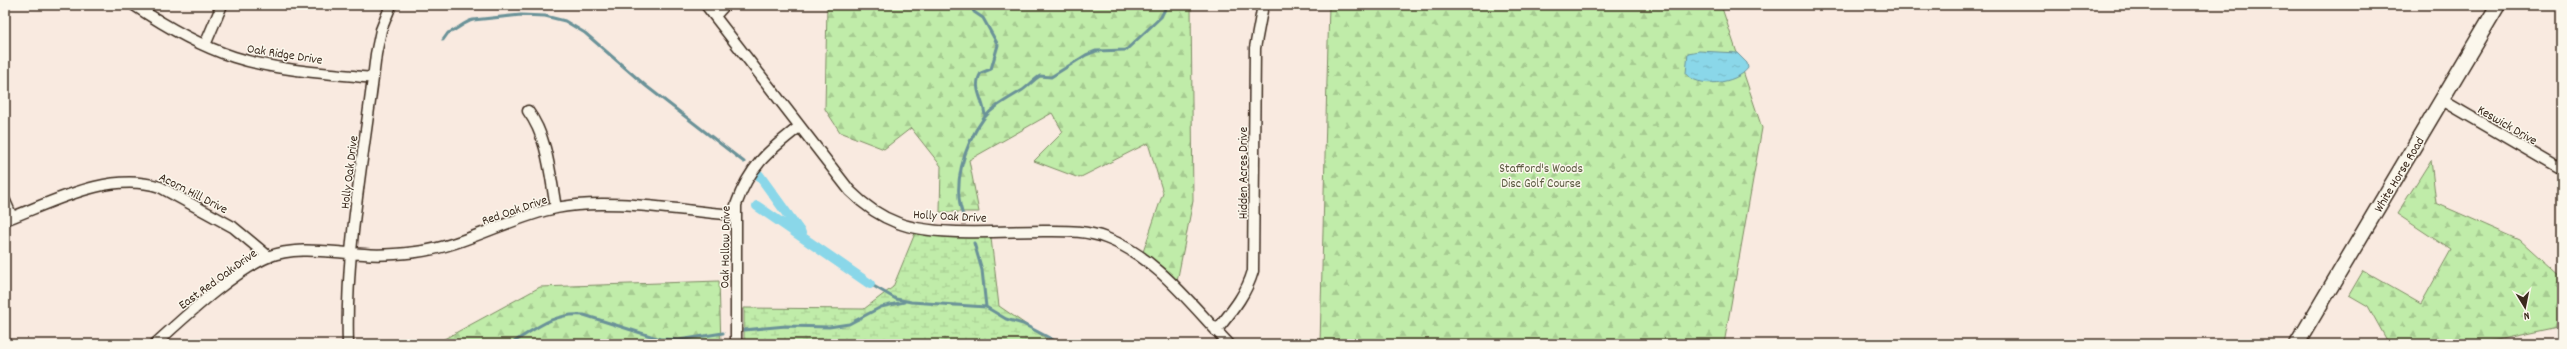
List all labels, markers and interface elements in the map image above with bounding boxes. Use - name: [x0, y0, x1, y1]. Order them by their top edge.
- street label: Oak Ridge Drive: [246, 40, 324, 71]
- street label: Keswick Drive: [2473, 101, 2541, 151]
- street label: Hidden Acres Drive: [1235, 127, 1254, 219]
- street label: Holly Oak Drive: [337, 134, 364, 210]
- street label: White Horse Road: [2370, 134, 2430, 217]
- park label: Stafford's Woods Disc Golf Course: [1499, 160, 1583, 194]
- street label: Acorn Hill Drive: [155, 169, 231, 220]
- street label: Red Oak Drive: [480, 191, 550, 231]
- street label: Oak Hollow Drive: [716, 205, 737, 289]
- street label: Holly Oak Drive: [913, 206, 987, 229]
- street label: East Red Oak Drive: [175, 245, 262, 315]
- north arrow: [2505, 287, 2545, 327]
- text: N: [2522, 307, 2530, 323]

